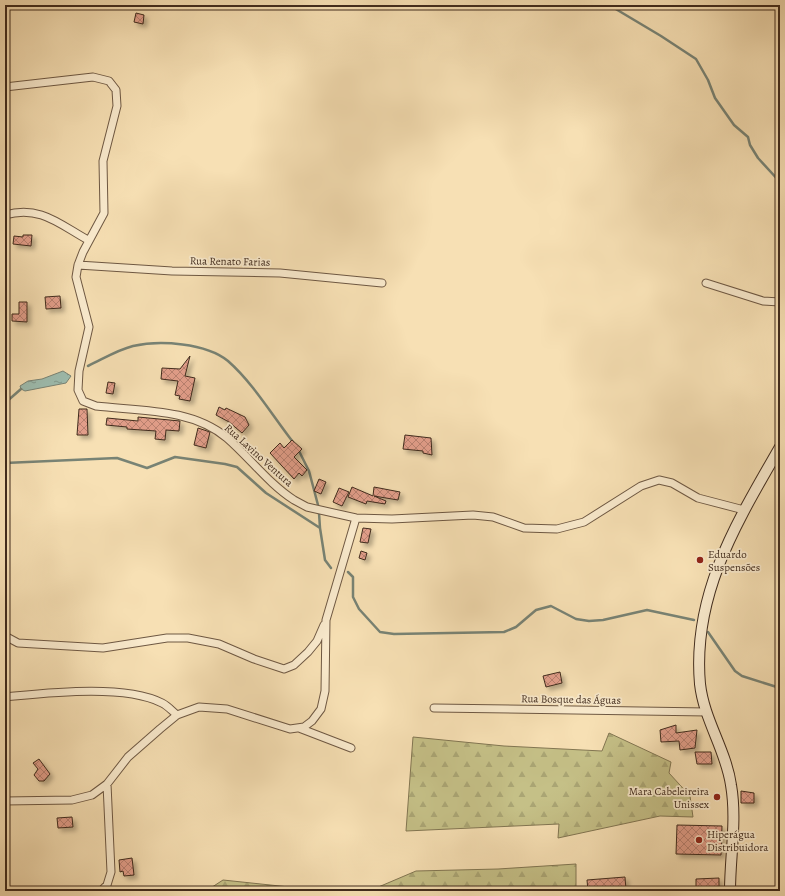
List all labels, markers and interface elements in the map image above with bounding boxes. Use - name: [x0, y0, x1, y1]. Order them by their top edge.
- street label: Rua Renato Farias: [190, 253, 270, 270]
- street label: Rua Lavino Ventura: [221, 421, 297, 491]
- place label: Eduardo Suspensões: [708, 547, 760, 575]
- marker: Eduardo Suspensões: [695, 555, 705, 565]
- street label: Rua Bosque das Águas: [521, 691, 621, 708]
- place label: Mara Cabeleireira Unissex: [629, 784, 710, 812]
- marker: Mara Cabeleireira Unissex: [712, 792, 722, 802]
- place label: Hiperágua Distribuidora: [707, 827, 769, 855]
- marker: Hiperágua Distribuidora: [694, 835, 704, 845]

